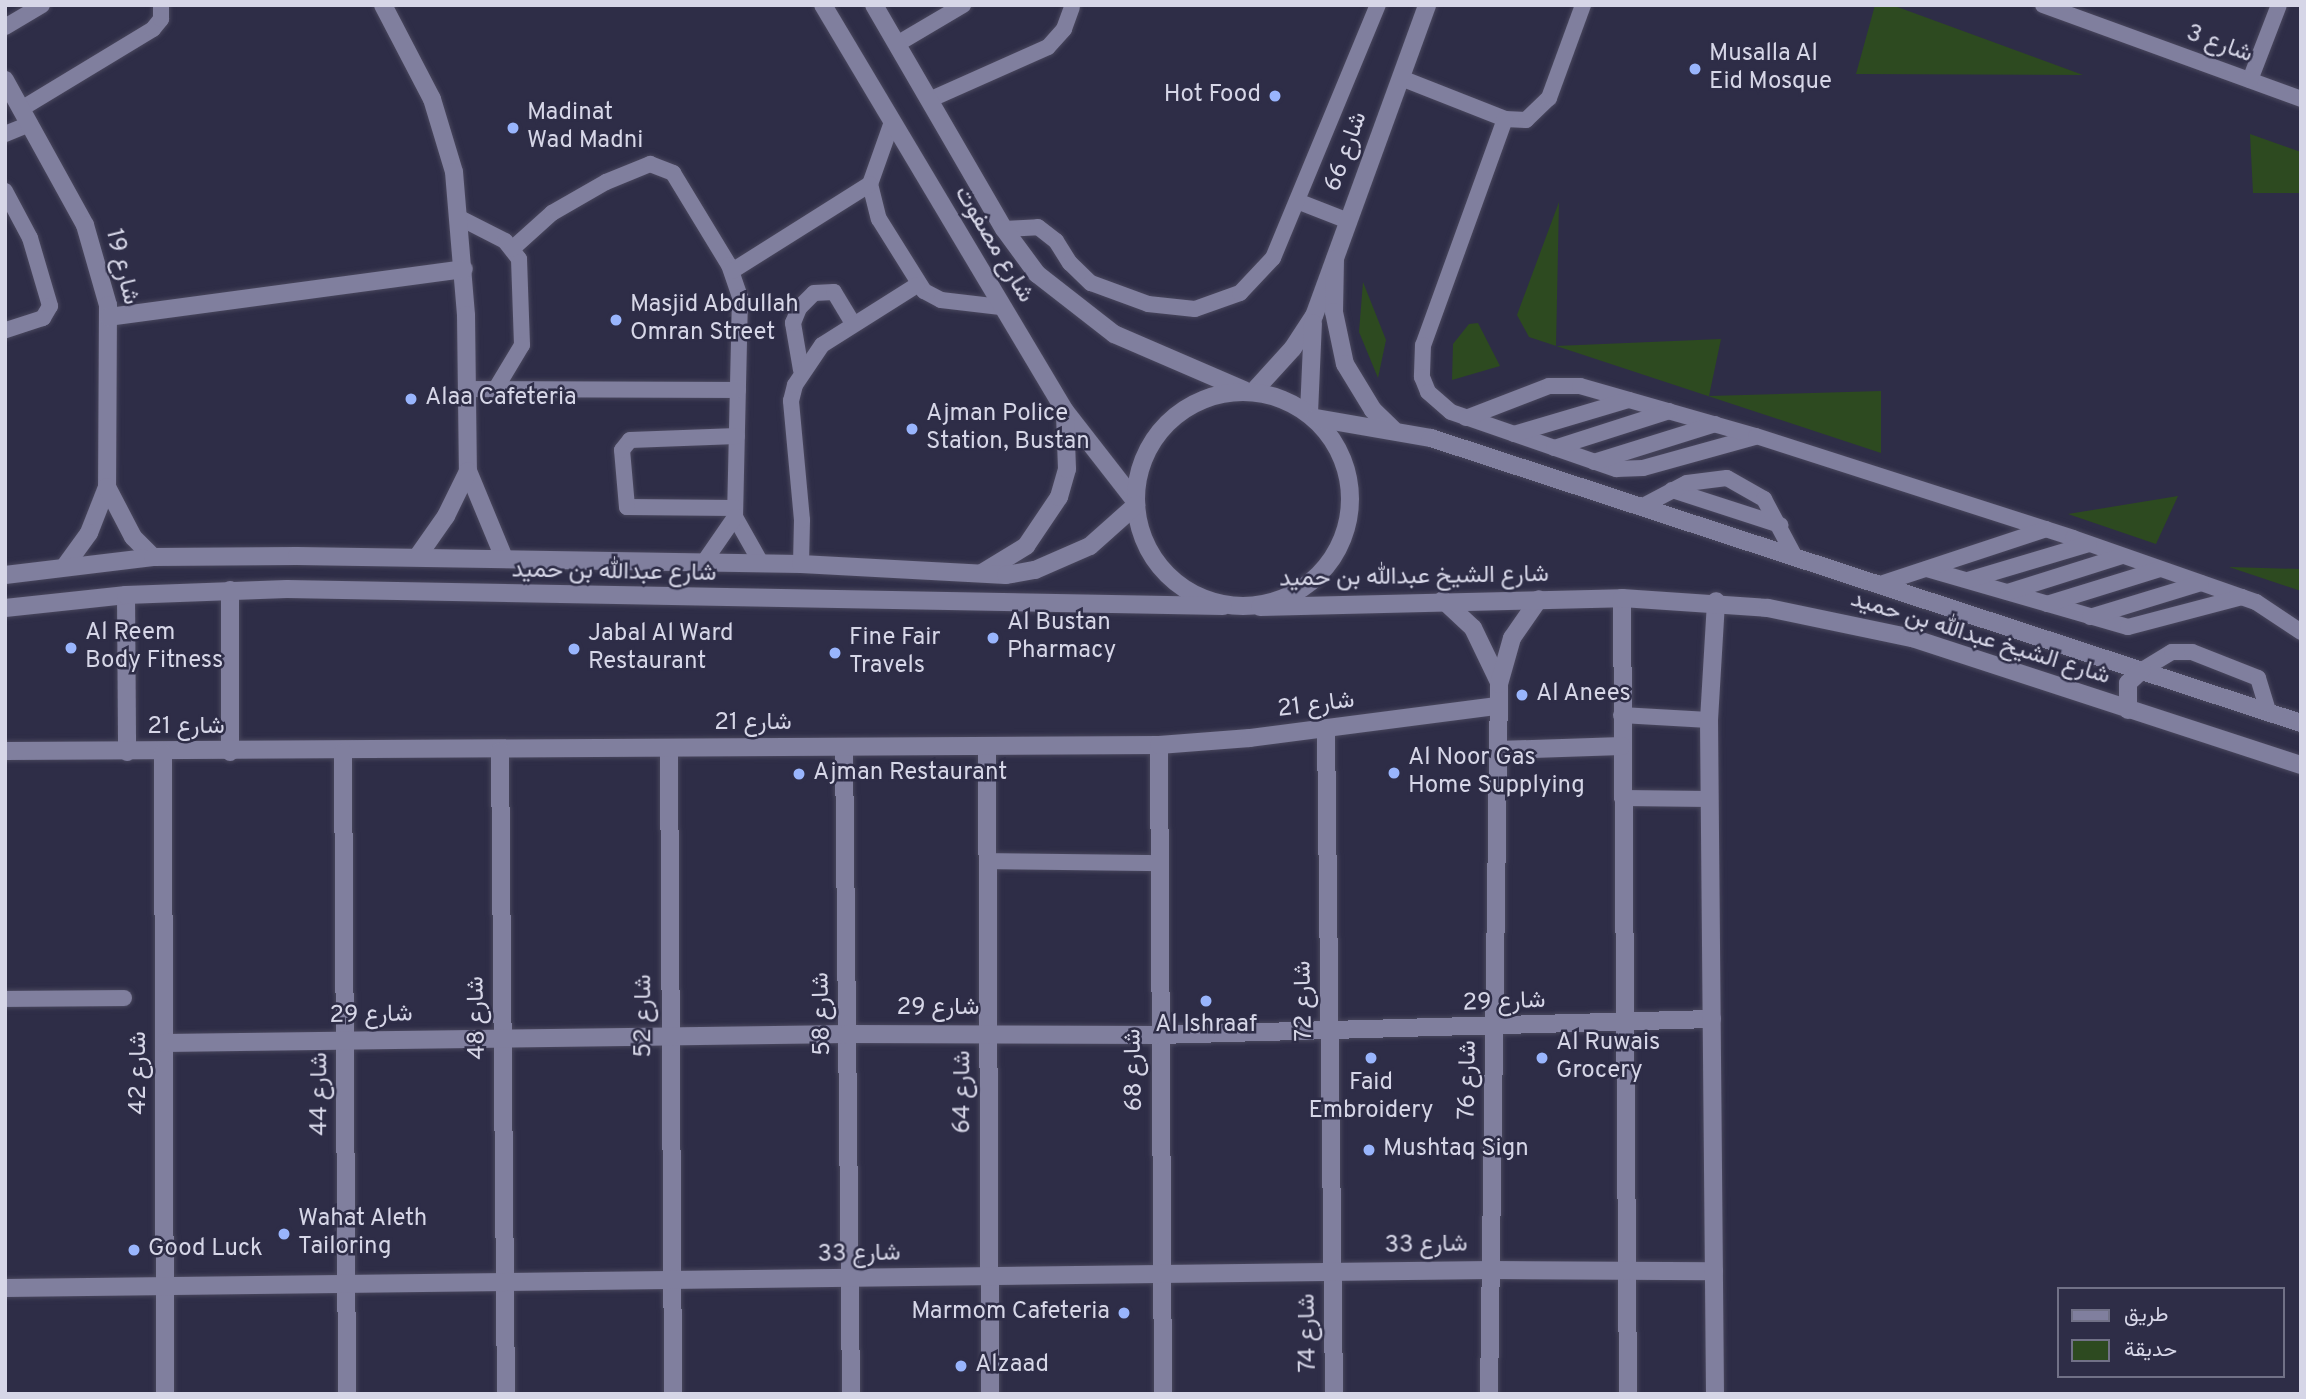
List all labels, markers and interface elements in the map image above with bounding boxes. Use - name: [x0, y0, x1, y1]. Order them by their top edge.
- street label: شارع 3: [2182, 20, 2256, 70]
- place label: Musalla Al Eid Mosque: [1709, 41, 1832, 97]
- marker: Musalla Al Eid Mosque: [1687, 61, 1703, 77]
- place label: Hot Food: [1164, 82, 1261, 110]
- marker: Hot Food: [1267, 88, 1283, 104]
- place label: Madinat Wad Madni: [527, 100, 643, 156]
- street label: شارع 66: [1319, 108, 1375, 196]
- marker: Madinat Wad Madni: [505, 120, 521, 136]
- street label: شارع مصفوت: [947, 181, 1039, 309]
- street label: شارع 19: [98, 226, 144, 308]
- place label: Masjid Abdullah Omran Street: [630, 292, 800, 348]
- marker: Masjid Abdullah Omran Street: [608, 312, 624, 328]
- place label: Alaa Cafeteria: [425, 385, 577, 413]
- marker: Alaa Cafeteria: [403, 391, 419, 407]
- place label: Ajman Police Station, Bustan: [926, 401, 1090, 457]
- marker: Ajman Police Station, Bustan: [904, 421, 920, 437]
- street label: شارع عبدالله بن حميد: [511, 557, 717, 589]
- street label: شارع الشيخ عبدالله بن حميد: [1279, 561, 1549, 595]
- street label: شارع الشيخ عبدالله بن حميد: [1847, 586, 2113, 692]
- place label: Al Bustan Pharmacy: [1007, 610, 1116, 666]
- place label: Al Reem Body Fitness: [85, 620, 223, 676]
- place label: Jabal Al Ward Restaurant: [588, 621, 735, 677]
- place label: Fine Fair Travels: [849, 625, 941, 681]
- marker: Al Bustan Pharmacy: [985, 630, 1001, 646]
- marker: Al Reem Body Fitness: [63, 640, 79, 656]
- marker: Jabal Al Ward Restaurant: [566, 641, 582, 657]
- marker: Fine Fair Travels: [827, 645, 843, 661]
- place label: Al Anees: [1536, 681, 1632, 709]
- street label: شارع 21: [1276, 687, 1356, 725]
- marker: Al Anees: [1514, 687, 1530, 703]
- street label: شارع 21: [714, 710, 792, 738]
- street label: شارع 21: [147, 714, 225, 742]
- place label: Al Noor Gas Home Supplying: [1408, 745, 1585, 801]
- place label: Ajman Restaurant: [813, 760, 1007, 788]
- marker: Al Noor Gas Home Supplying: [1386, 765, 1402, 781]
- marker: Ajman Restaurant: [791, 766, 807, 782]
- street label: شارع 72: [1290, 960, 1320, 1042]
- street label: شارع 58: [808, 972, 838, 1056]
- street label: شارع 52: [631, 974, 659, 1058]
- street label: شارع 48: [463, 976, 493, 1060]
- street label: شارع 29: [1462, 987, 1546, 1019]
- marker: Al Ishraaf: [1198, 993, 1214, 1009]
- street label: شارع 29: [897, 995, 979, 1023]
- street label: شارع 29: [329, 1001, 413, 1031]
- place label: Al Ishraaf: [1155, 1012, 1257, 1040]
- street label: شارع 68: [1120, 1028, 1150, 1112]
- place label: Al Ruwais Grocery: [1556, 1030, 1660, 1086]
- street label: شارع 42: [126, 1031, 154, 1115]
- street label: شارع 76: [1454, 1040, 1484, 1120]
- street label: شارع 64: [950, 1050, 978, 1134]
- marker: Faid Embroidery: [1363, 1050, 1379, 1066]
- marker: Al Ruwais Grocery: [1534, 1050, 1550, 1066]
- street label: شارع 44: [307, 1052, 335, 1136]
- place label: Faid Embroidery: [1308, 1070, 1434, 1126]
- place label: Mushtaq Sign: [1383, 1136, 1529, 1164]
- marker: Mushtaq Sign: [1361, 1142, 1377, 1158]
- place label: Wahat Aleth Tailoring: [298, 1206, 428, 1262]
- marker: Wahat Aleth Tailoring: [276, 1226, 292, 1242]
- street label: شارع 33: [1384, 1231, 1468, 1261]
- place label: Good Luck: [148, 1236, 263, 1264]
- street label: شارع 33: [817, 1240, 901, 1270]
- marker: Good Luck: [126, 1242, 142, 1258]
- legend: [2058, 1287, 2285, 1378]
- street label: شارع 74: [1294, 1293, 1324, 1373]
- place label: Marmom Cafeteria: [911, 1299, 1110, 1327]
- text: طريق: [2124, 1302, 2169, 1329]
- marker: Marmom Cafeteria: [1116, 1305, 1132, 1321]
- text: حديقة: [2124, 1337, 2177, 1364]
- place label: Alzaad: [975, 1352, 1049, 1380]
- marker: Alzaad: [953, 1358, 969, 1374]

